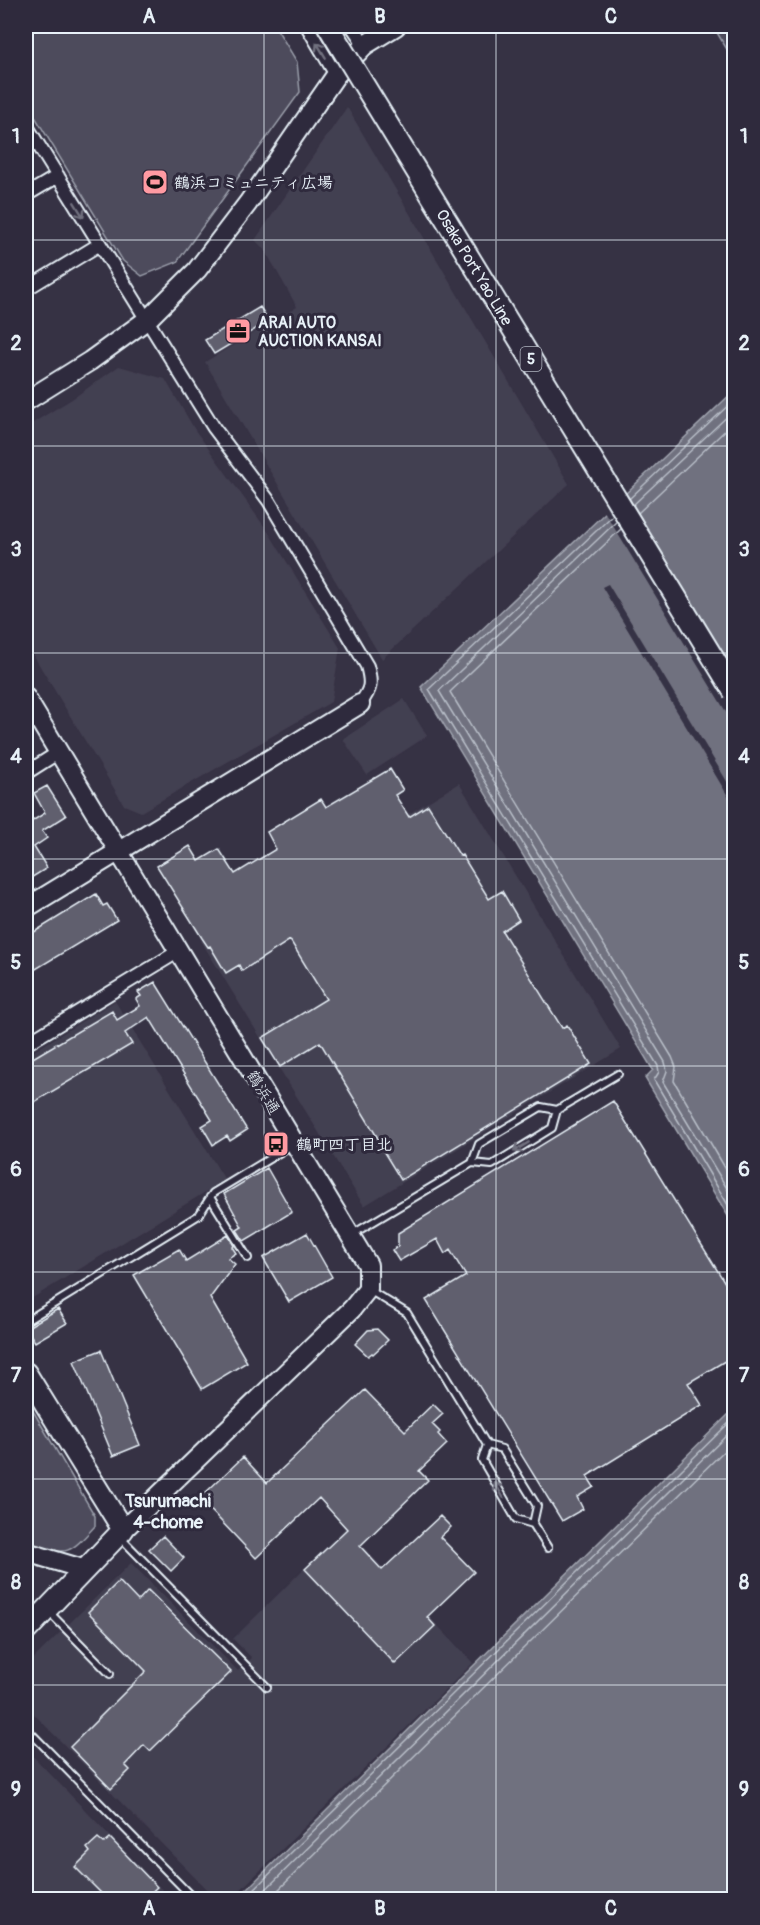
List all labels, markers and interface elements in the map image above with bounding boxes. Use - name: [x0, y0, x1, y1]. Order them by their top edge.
- text: A: [143, 4, 156, 29]
- text: B: [374, 4, 386, 29]
- text: C: [605, 4, 617, 29]
- one-way arrow: [315, 42, 327, 59]
- text: 1: [12, 124, 20, 149]
- text: 1: [740, 124, 748, 149]
- sports icon: 鶴浜コミュニティ広場: [140, 167, 170, 197]
- place label: 鶴浜コミュニティ広場: [174, 173, 333, 193]
- one-way arrow: [73, 201, 85, 218]
- street label: Osaka Port Yao Line: [432, 206, 517, 329]
- place label: ARAI AUTO AUCTION KANSAI: [258, 313, 382, 351]
- office icon: ARAI AUTO AUCTION KANSAI: [223, 316, 253, 346]
- text: 2: [10, 331, 22, 356]
- text: 2: [738, 331, 750, 356]
- road number: 5: [520, 347, 542, 371]
- text: 3: [10, 537, 22, 562]
- text: 3: [738, 537, 750, 562]
- text: 4: [10, 744, 22, 769]
- text: 4: [738, 744, 750, 769]
- text: 5: [11, 950, 22, 975]
- text: 5: [739, 950, 750, 975]
- street label: 鶴浜通: [242, 1067, 284, 1118]
- bus stop icon: 鶴町四丁目北: [261, 1129, 291, 1159]
- place label: 鶴町四丁目北: [296, 1135, 392, 1155]
- one-way arrow: [513, 1141, 530, 1153]
- text: 6: [10, 1157, 22, 1182]
- text: 6: [738, 1157, 750, 1182]
- text: 7: [11, 1363, 22, 1388]
- text: 7: [739, 1363, 750, 1388]
- one-way arrow: [493, 1482, 505, 1499]
- district label: Tsurumachi 4-chome: [124, 1490, 211, 1534]
- text: 8: [11, 1570, 21, 1595]
- text: 8: [739, 1570, 749, 1595]
- text: 9: [11, 1777, 21, 1802]
- text: 9: [739, 1777, 749, 1802]
- text: A: [143, 1896, 156, 1921]
- text: B: [374, 1896, 386, 1921]
- text: C: [605, 1896, 617, 1921]

